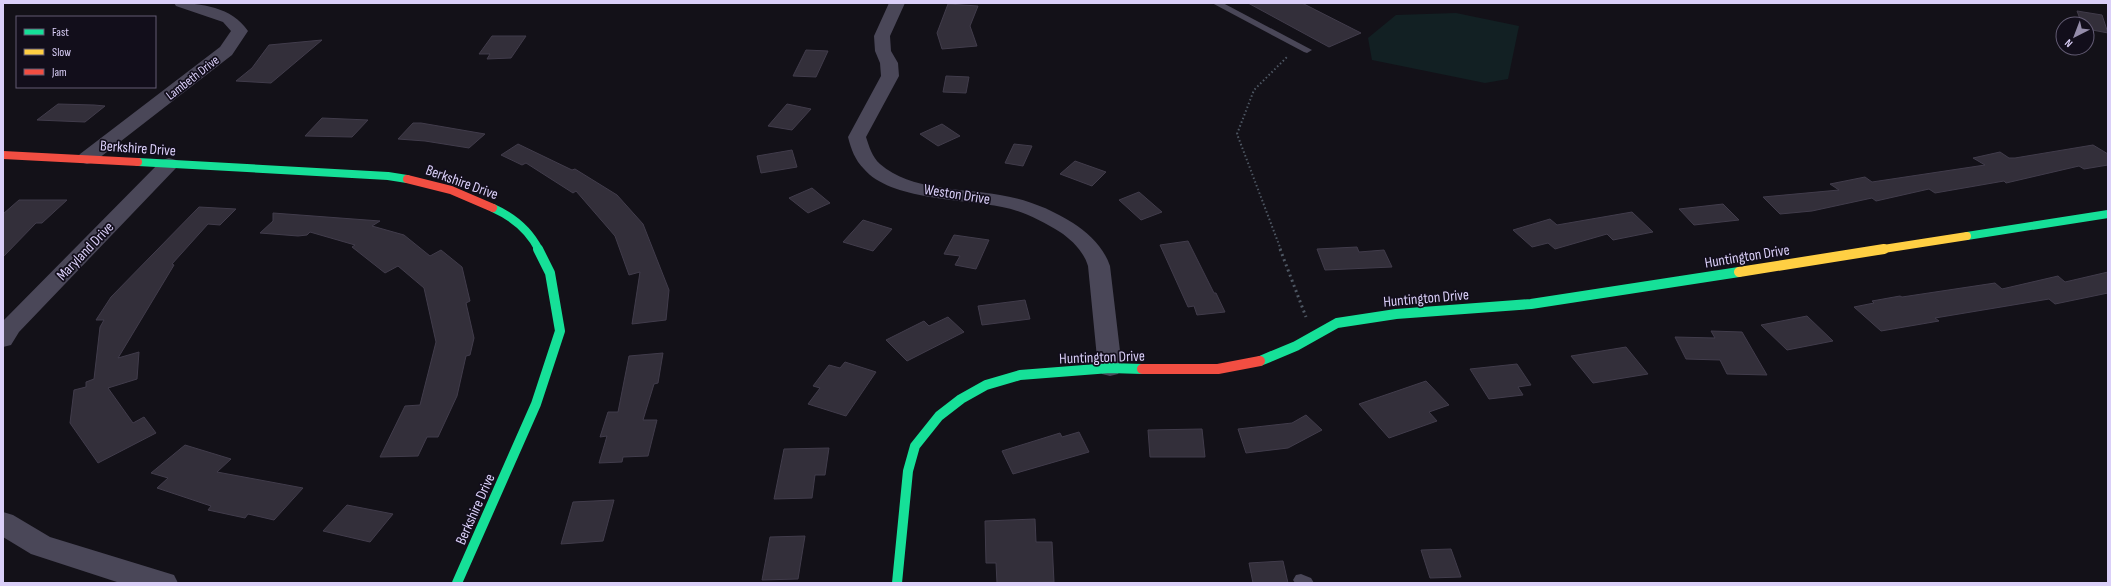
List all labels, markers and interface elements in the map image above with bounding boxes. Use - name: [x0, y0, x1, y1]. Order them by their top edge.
- legend: [16, 16, 156, 88]
- north arrow: [2055, 16, 2095, 56]
- text: Fast: [52, 25, 69, 40]
- text: N: [2062, 36, 2075, 50]
- text: Slow: [52, 45, 71, 60]
- street label: Lambeth Drive: [163, 52, 222, 103]
- text: Jam: [51, 65, 67, 80]
- street label: Berkshire Drive: [99, 136, 176, 161]
- street label: Berkshire Drive: [423, 161, 501, 204]
- street label: Weston Drive: [923, 180, 991, 209]
- street label: Maryland Drive: [53, 218, 118, 285]
- street label: Huntington Drive: [1703, 240, 1791, 273]
- street label: Huntington Drive: [1382, 285, 1470, 312]
- street label: Huntington Drive: [1059, 347, 1145, 368]
- street label: Berkshire Drive: [451, 471, 500, 548]

